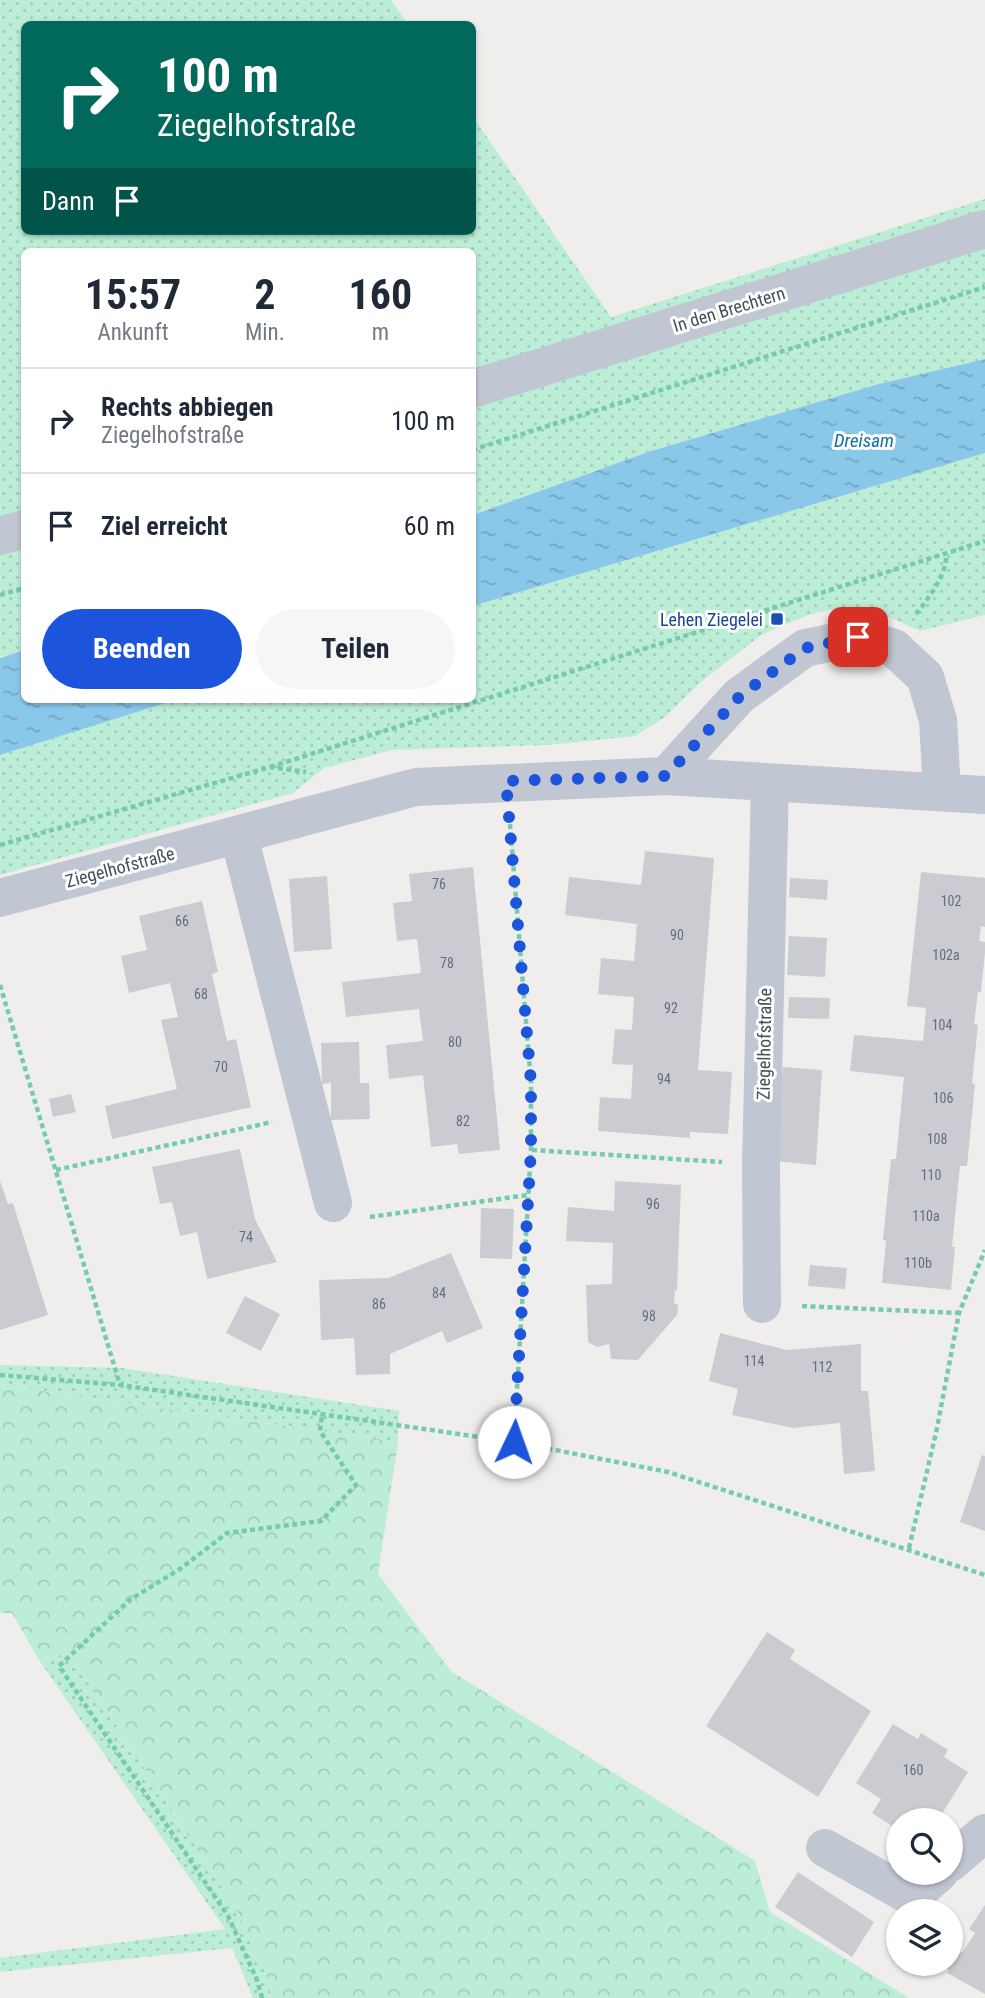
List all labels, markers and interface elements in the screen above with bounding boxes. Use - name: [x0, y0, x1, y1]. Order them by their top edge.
- text: 100 m: [157, 47, 279, 104]
- icon: right: [42, 49, 133, 140]
- text: Ziegelhofstraße: [157, 106, 356, 144]
- icon: arrive: [108, 182, 146, 220]
- text: Dann: [42, 186, 94, 216]
- text: 15:57: [85, 270, 181, 319]
- text: 2: [254, 270, 275, 319]
- text: 160: [349, 270, 412, 319]
- street label: In den Brechtern: [670, 282, 788, 336]
- text: Ankunft: [97, 319, 169, 346]
- text: Min.: [245, 319, 285, 346]
- text: m: [372, 319, 389, 346]
- text: Rechts abbiegen: [101, 392, 274, 422]
- icon: right: [42, 402, 80, 440]
- text: 100 m: [391, 406, 455, 436]
- text: Ziegelhofstraße: [101, 422, 244, 449]
- water label: Dreisam: [834, 429, 894, 452]
- icon: arrive: [42, 507, 80, 545]
- text: Ziel erreicht: [101, 511, 227, 541]
- text: 60 m: [404, 511, 455, 541]
- pin: [828, 607, 888, 667]
- button: Beenden: [42, 609, 242, 689]
- button: Teilen: [256, 609, 455, 689]
- place label: Lehen Ziegelei: [660, 609, 763, 630]
- marker: Lehen Ziegelei: [769, 611, 785, 627]
- icon: arrive: [839, 618, 877, 656]
- street label: Ziegelhofstraße: [63, 842, 177, 892]
- house number: 76: [432, 876, 446, 892]
- house number: 102: [941, 893, 961, 909]
- house number: 66: [175, 913, 189, 929]
- house number: 90: [670, 927, 684, 943]
- house number: 102a: [932, 947, 960, 963]
- house number: 78: [440, 955, 454, 971]
- house number: 68: [194, 986, 208, 1002]
- street label: Ziegelhofstraße: [753, 988, 775, 1100]
- house number: 92: [664, 1000, 678, 1016]
- house number: 104: [932, 1017, 952, 1033]
- house number: 80: [448, 1034, 462, 1050]
- house number: 70: [214, 1059, 228, 1075]
- house number: 94: [657, 1071, 671, 1087]
- house number: 106: [933, 1090, 953, 1106]
- house number: 82: [456, 1113, 470, 1129]
- house number: 108: [927, 1131, 947, 1147]
- house number: 110: [921, 1167, 941, 1183]
- house number: 96: [646, 1196, 660, 1212]
- house number: 110a: [912, 1208, 940, 1224]
- house number: 74: [239, 1229, 253, 1245]
- house number: 110b: [904, 1255, 932, 1271]
- house number: 84: [432, 1285, 446, 1301]
- house number: 86: [372, 1296, 386, 1312]
- house number: 98: [642, 1308, 656, 1324]
- house number: 114: [744, 1353, 764, 1369]
- house number: 112: [812, 1359, 832, 1375]
- position arrow: [477, 1405, 551, 1479]
- house number: 160: [903, 1762, 923, 1778]
- map controls: [886, 1808, 963, 1976]
- button: search: [886, 1808, 963, 1885]
- button: layers: [886, 1899, 963, 1976]

